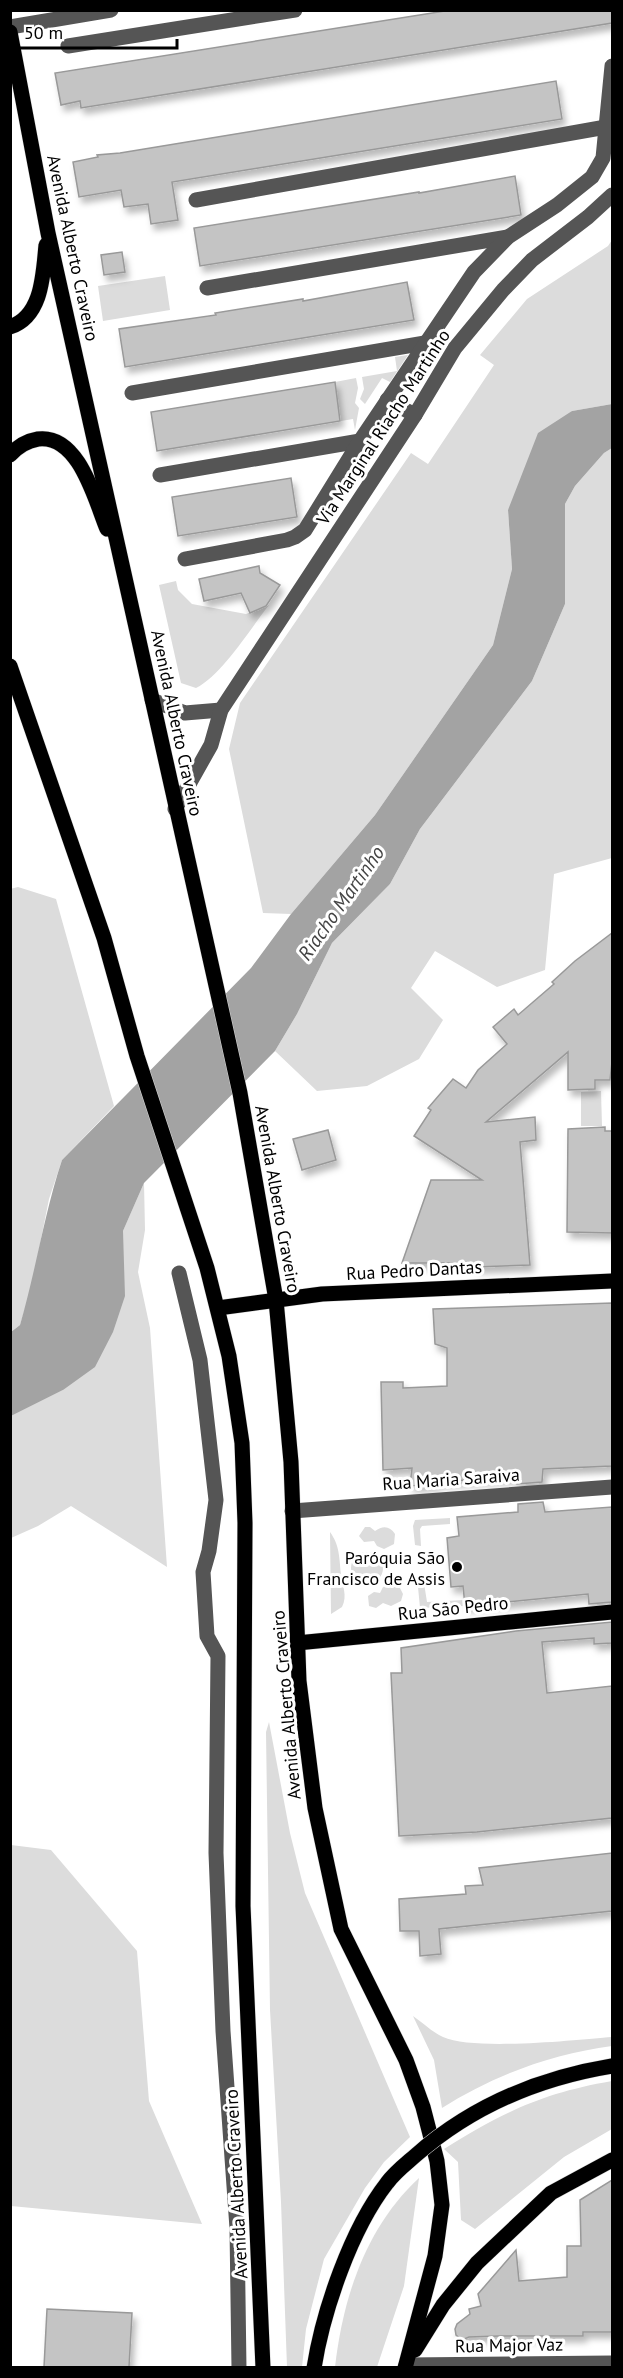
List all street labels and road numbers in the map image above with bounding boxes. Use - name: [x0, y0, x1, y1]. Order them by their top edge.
- street label: Avenida Alberto Craveiro: [42, 153, 104, 343]
- street label: Via Marginal Riacho Martinho: [311, 325, 455, 530]
- street label: Avenida Alberto Craveiro: [146, 628, 208, 818]
- street label: Avenida Alberto Craveiro: [250, 1103, 306, 1295]
- street label: Rua Pedro Dantas: [346, 1255, 482, 1285]
- street label: Rua Maria Saraiva: [381, 1463, 521, 1495]
- street label: Rua São Pedro: [397, 1591, 509, 1625]
- street label: Avenida Alberto Craveiro: [266, 1609, 306, 1801]
- street label: Avenida Alberto Craveiro: [220, 2089, 252, 2279]
- street label: Rua Major Vaz: [455, 2333, 563, 2357]

